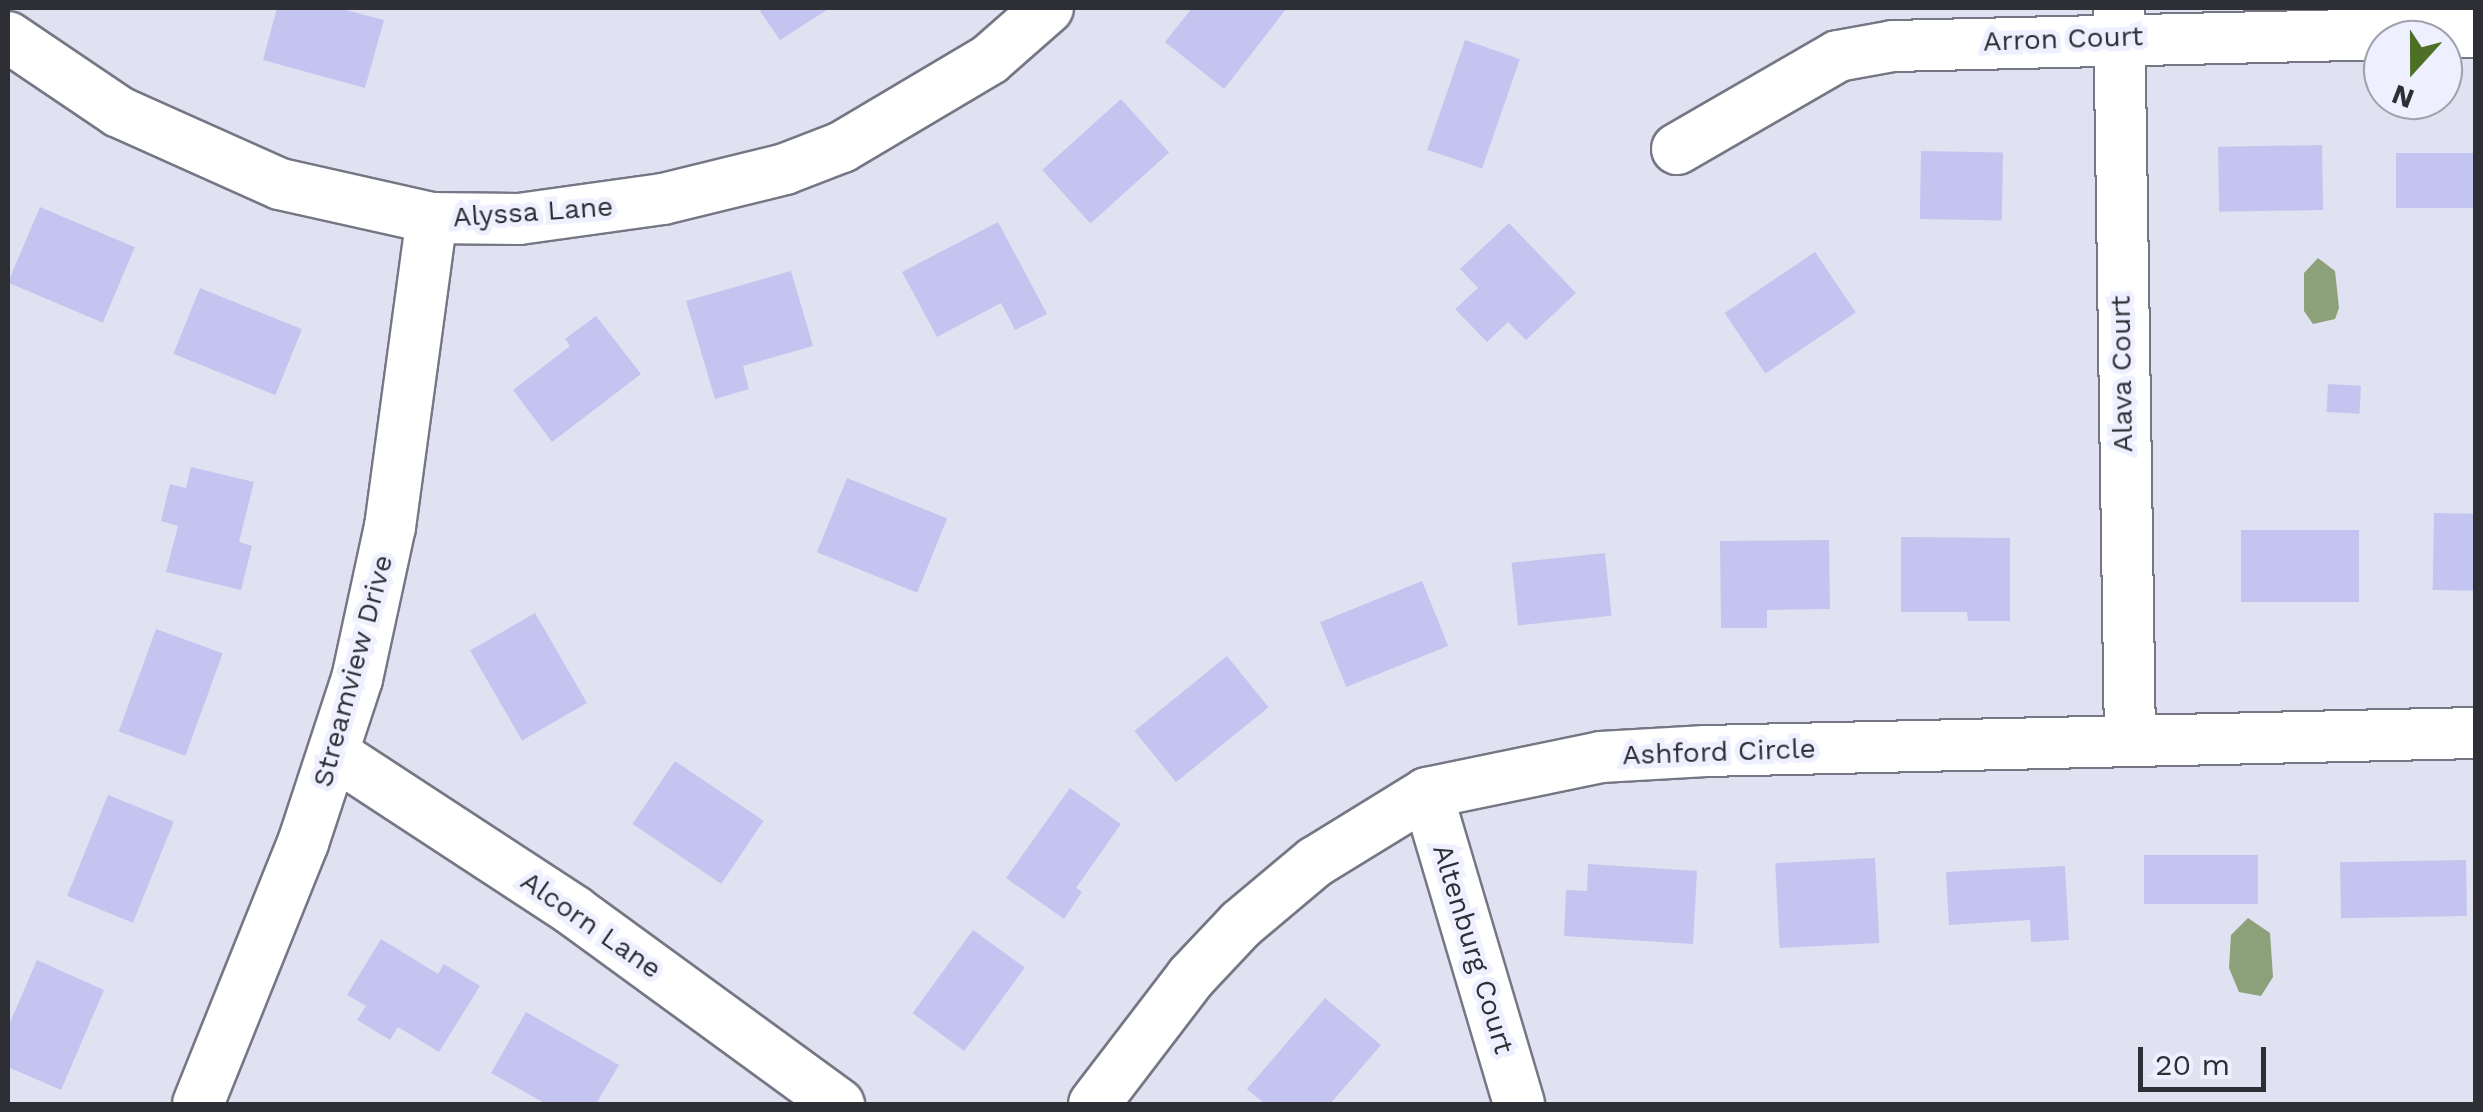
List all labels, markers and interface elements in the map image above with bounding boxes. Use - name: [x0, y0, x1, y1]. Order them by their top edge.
- street label: Arron Court: [1982, 19, 2144, 59]
- north arrow: [2363, 20, 2463, 120]
- text: N: [2387, 77, 2418, 116]
- street label: Alyssa Lane: [451, 190, 615, 234]
- street label: Alava Court: [2104, 295, 2140, 453]
- street label: Streamview Drive: [306, 551, 400, 791]
- street label: Ashford Circle: [1622, 732, 1816, 772]
- street label: Altenburg Court: [1425, 840, 1521, 1058]
- street label: Alcorn Lane: [514, 864, 668, 986]
- scale bar: [2143, 1027, 2270, 1089]
- text: 20 m: [2155, 1047, 2230, 1082]

